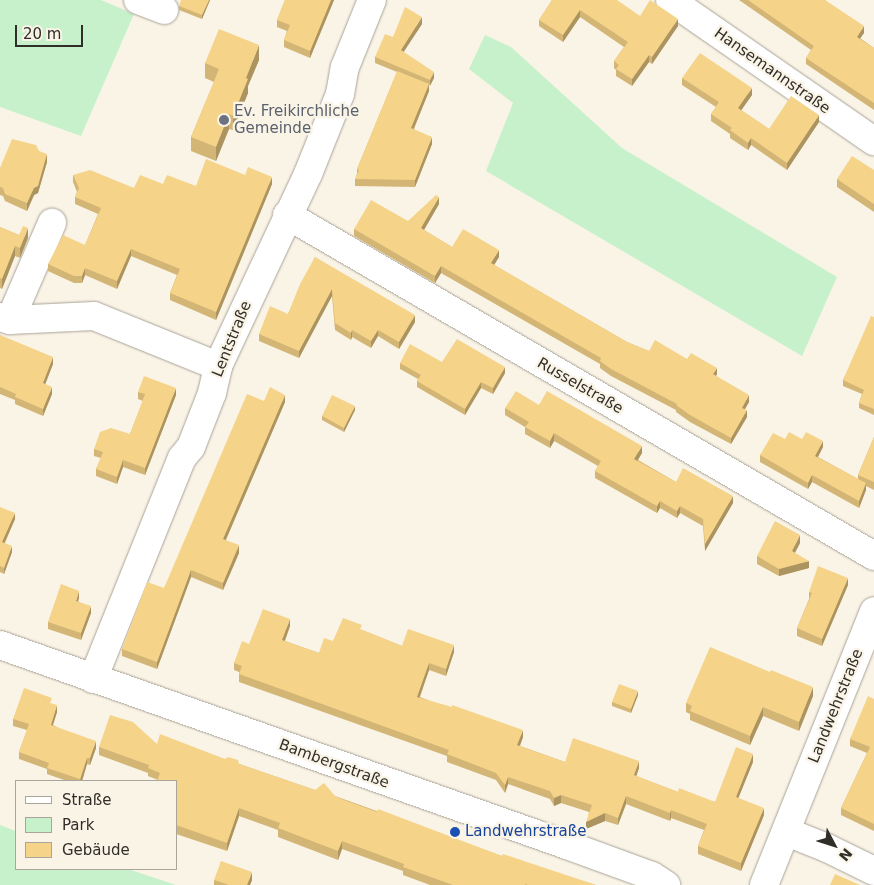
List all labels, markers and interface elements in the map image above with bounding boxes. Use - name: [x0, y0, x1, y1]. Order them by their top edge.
- scale bar: [18, 15, 85, 47]
- street label: Hansemannstraße: [710, 24, 834, 118]
- text: 20 m: [23, 25, 61, 43]
- place label: Ev. Freikirchliche Gemeinde: [234, 102, 359, 137]
- marker: Ev. Freikirchliche Gemeinde: [218, 114, 230, 126]
- street label: Lentstraße: [209, 298, 255, 380]
- street label: Russelstraße: [534, 354, 626, 418]
- street label: Landwehrstraße: [805, 646, 867, 766]
- street label: Bambergstraße: [276, 736, 392, 792]
- legend: [15, 780, 178, 870]
- text: Straße: [62, 791, 111, 809]
- text: Park: [62, 816, 94, 834]
- north arrow: [809, 820, 859, 870]
- place label: Landwehrstraße: [465, 823, 586, 841]
- marker: Landwehrstraße: [449, 826, 461, 838]
- text: Gebäude: [62, 841, 130, 859]
- text: N: [836, 845, 855, 864]

